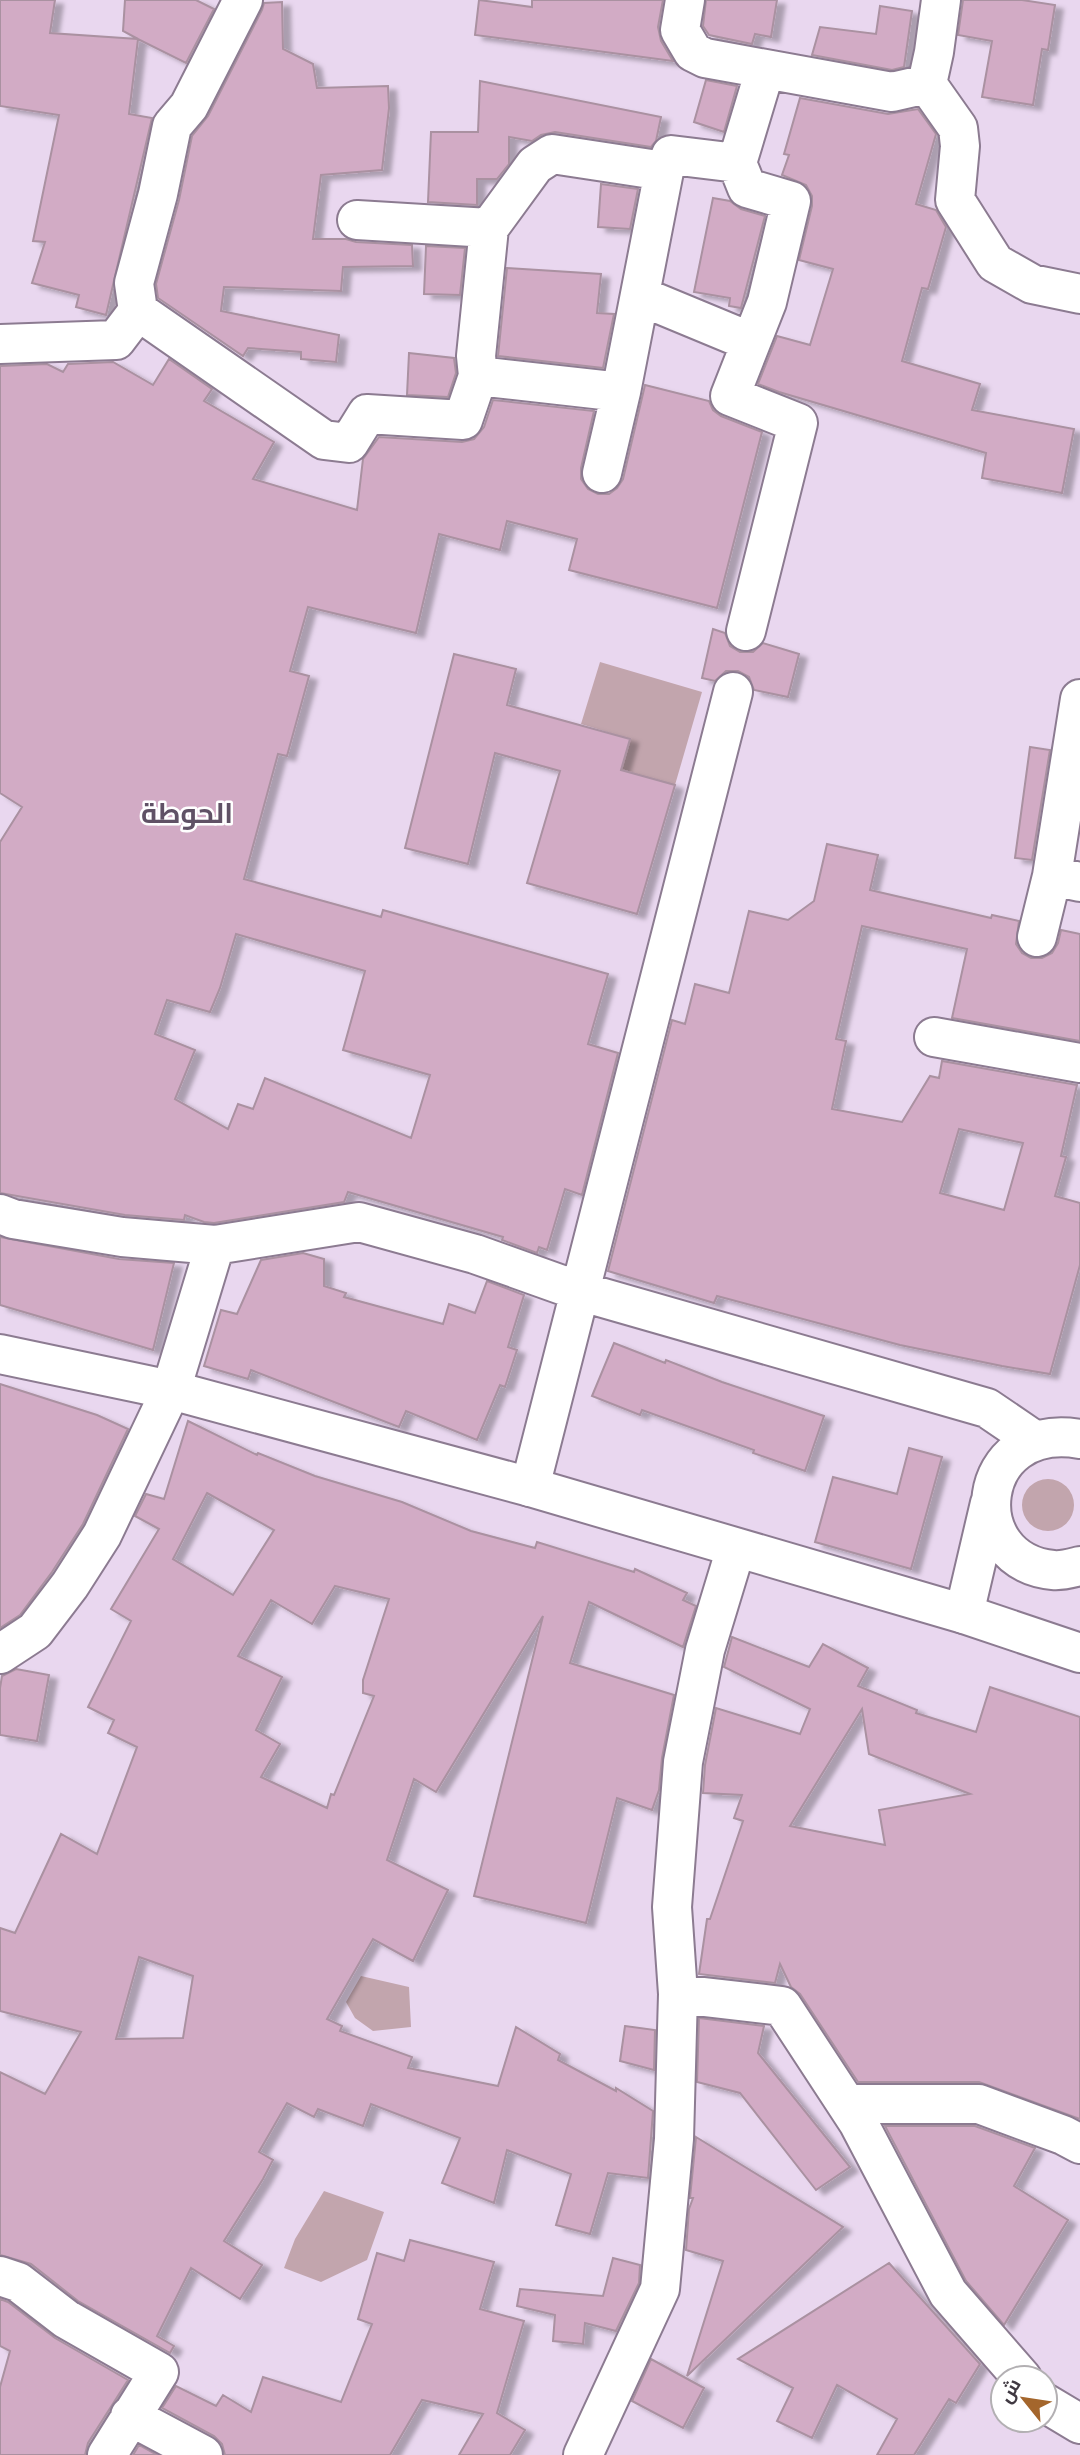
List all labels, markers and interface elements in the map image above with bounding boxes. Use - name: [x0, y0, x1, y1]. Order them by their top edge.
- district label: الحوطة: [141, 794, 233, 832]
- north arrow: [989, 2364, 1059, 2434]
- text: ش: [992, 2373, 1027, 2408]

